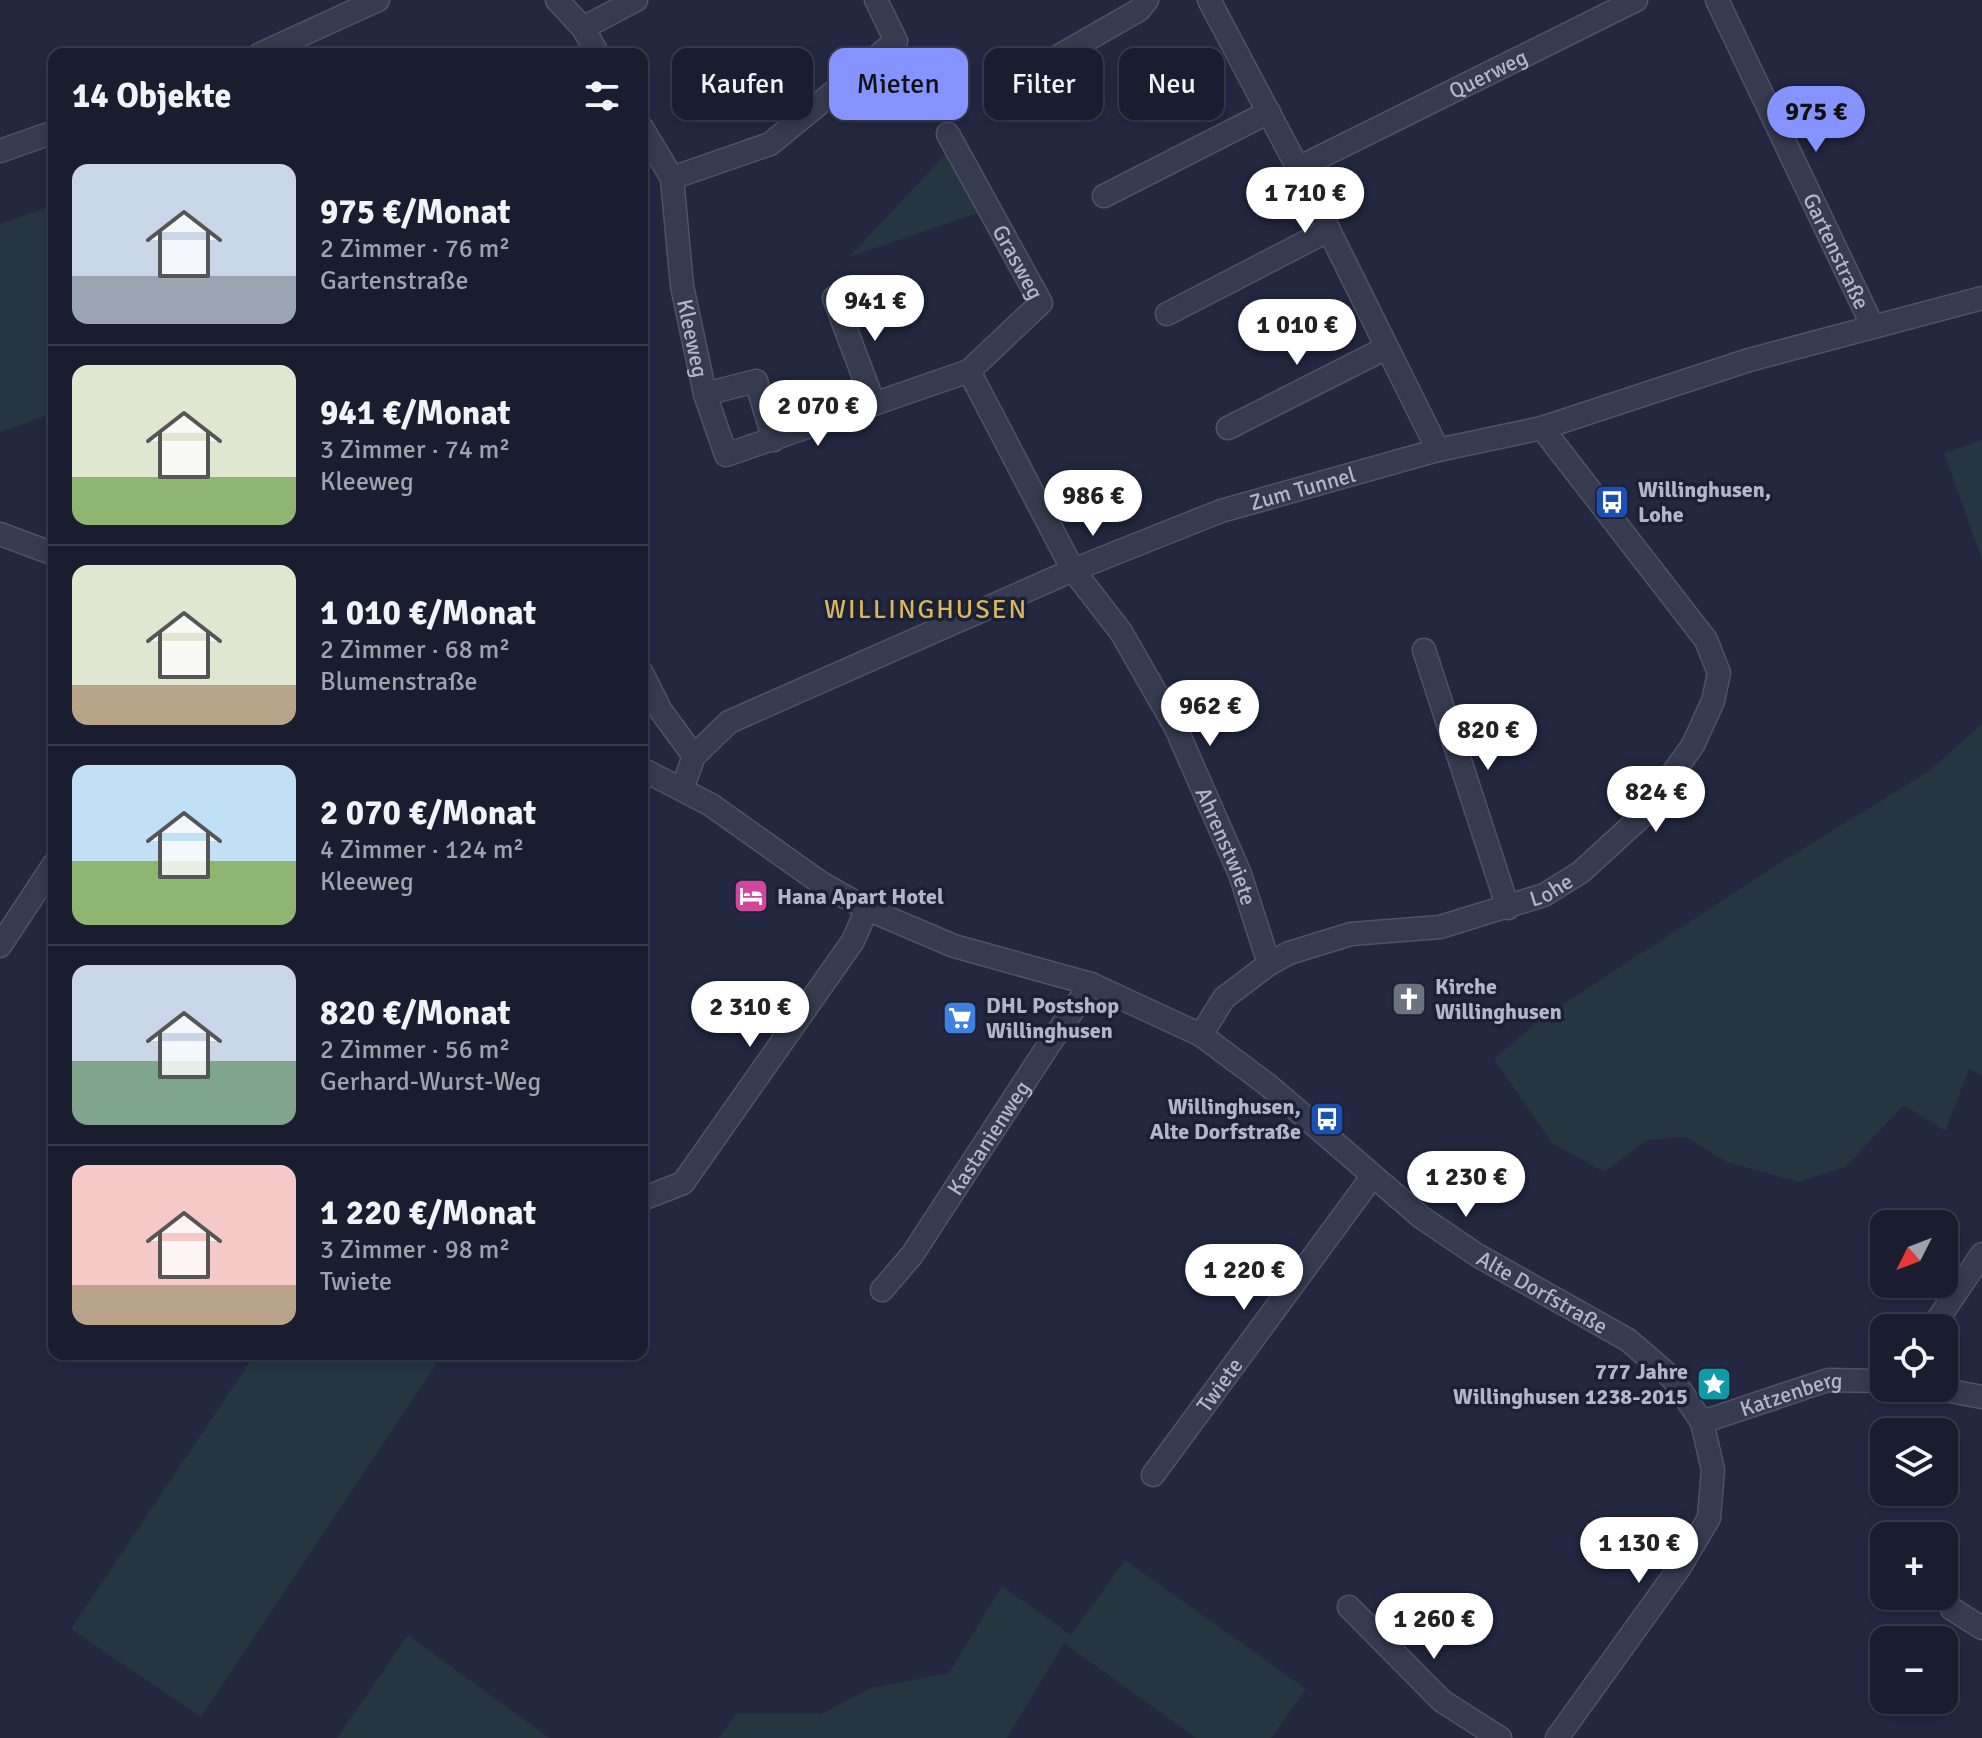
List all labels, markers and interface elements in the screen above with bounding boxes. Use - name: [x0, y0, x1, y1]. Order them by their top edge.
- street label: Querweg: [1444, 43, 1532, 105]
- chip: Kaufen: [672, 48, 813, 120]
- chip: Mieten: [829, 48, 968, 120]
- chip: Filter: [984, 48, 1103, 120]
- chip: Neu: [1119, 48, 1224, 120]
- icon: filters: [580, 74, 624, 118]
- text: 14 Objekte: [72, 75, 231, 117]
- pin: 975 €: [1760, 86, 1872, 154]
- text: 975 €: [1785, 96, 1847, 128]
- pin: 1 710 €: [1231, 167, 1379, 235]
- text: 1 710 €: [1264, 177, 1346, 209]
- street label: Gartenstraße: [1797, 189, 1875, 314]
- text: 975 €/Monat: [320, 191, 510, 233]
- icon: home: [136, 196, 232, 292]
- street label: Grasweg: [987, 220, 1049, 304]
- text: 2 Zimmer · 76 m²: [320, 233, 510, 265]
- text: Gartenstraße: [320, 265, 468, 297]
- pin: 941 €: [819, 275, 931, 343]
- text: 941 €: [844, 285, 906, 317]
- street label: Kleeweg: [671, 297, 714, 380]
- pin: 1 010 €: [1223, 299, 1371, 367]
- text: 1 010 €: [1256, 309, 1338, 341]
- pin: 2 070 €: [744, 380, 892, 448]
- text: 2 070 €: [777, 390, 859, 422]
- text: 941 €/Monat: [320, 392, 510, 434]
- icon: home: [136, 397, 232, 493]
- text: 3 Zimmer · 74 m²: [320, 434, 510, 466]
- street label: Zum Tunnel: [1247, 461, 1359, 516]
- text: Kleeweg: [320, 466, 414, 498]
- pin: 986 €: [1037, 470, 1149, 538]
- place label: Willinghusen, Lohe: [1638, 476, 1771, 528]
- text: 986 €: [1062, 480, 1124, 512]
- bus stop icon: Willinghusen, Lohe: [1593, 483, 1631, 521]
- text: 1 010 €/Monat: [320, 592, 536, 634]
- district label: WILLINGHUSEN: [824, 594, 1028, 626]
- icon: home: [136, 597, 232, 693]
- text: 2 Zimmer · 68 m²: [320, 634, 510, 666]
- text: Blumenstraße: [320, 666, 478, 698]
- pin: 962 €: [1154, 680, 1266, 748]
- text: 962 €: [1179, 690, 1241, 722]
- pin: 820 €: [1432, 704, 1544, 772]
- text: 820 €: [1457, 714, 1519, 746]
- pin: 824 €: [1600, 766, 1712, 834]
- text: 824 €: [1625, 776, 1687, 808]
- street label: Ahrenstwiete: [1190, 783, 1262, 909]
- text: 2 070 €/Monat: [320, 792, 536, 834]
- icon: home: [136, 797, 232, 893]
- text: 4 Zimmer · 124 m²: [320, 834, 524, 866]
- text: Kleeweg: [320, 866, 414, 898]
- street label: Lohe: [1526, 868, 1578, 913]
- hotel icon: Hana Apart Hotel: [732, 877, 770, 915]
- place label: Hana Apart Hotel: [777, 883, 944, 910]
- place label: Kirche Willinghusen: [1435, 973, 1562, 1025]
- church icon: Kirche Willinghusen: [1390, 980, 1428, 1018]
- pin: 2 310 €: [676, 981, 824, 1049]
- text: 2 310 €: [709, 991, 791, 1023]
- text: 820 €/Monat: [320, 992, 510, 1034]
- place label: DHL Postshop Willinghusen: [986, 992, 1119, 1044]
- icon: home: [136, 997, 232, 1093]
- supermarket icon: DHL Postshop Willinghusen: [941, 999, 979, 1037]
- text: 2 Zimmer · 56 m²: [320, 1034, 510, 1066]
- text: Gerhard-Wurst-Weg: [320, 1066, 541, 1098]
- street label: Kastanienweg: [942, 1075, 1036, 1201]
- place label: Willinghusen, Alte Dorfstraße: [1150, 1093, 1301, 1145]
- bus stop icon: Willinghusen, Alte Dorfstraße: [1308, 1100, 1346, 1138]
- pin: 1 230 €: [1392, 1151, 1540, 1219]
- text: 1 230 €: [1425, 1161, 1507, 1193]
- text: 1 220 €/Monat: [320, 1192, 536, 1234]
- icon: home: [136, 1197, 232, 1293]
- north arrow: [1870, 1210, 1958, 1298]
- map controls: [1870, 1210, 1958, 1714]
- text: 3 Zimmer · 98 m²: [320, 1234, 510, 1266]
- pin: 1 220 €: [1170, 1244, 1318, 1312]
- street label: Alte Dorfstraße: [1472, 1245, 1612, 1340]
- text: 1 220 €: [1203, 1254, 1285, 1286]
- text: Twiete: [320, 1266, 392, 1298]
- button: locate: [1870, 1314, 1958, 1402]
- street label: Twiete: [1191, 1352, 1249, 1418]
- place label: 777 Jahre Willinghusen 1238-2015: [1453, 1358, 1688, 1410]
- place icon: 777 Jahre Willinghusen 1238-2015: [1695, 1365, 1733, 1403]
- street label: Katzenberg: [1736, 1367, 1843, 1422]
- button: layers: [1870, 1418, 1958, 1506]
- pin: 1 130 €: [1565, 1517, 1713, 1585]
- button: +: [1870, 1522, 1958, 1610]
- text: 1 130 €: [1598, 1527, 1680, 1559]
- pin: 1 260 €: [1360, 1593, 1508, 1661]
- text: 1 260 €: [1393, 1603, 1475, 1635]
- button: −: [1870, 1626, 1958, 1714]

